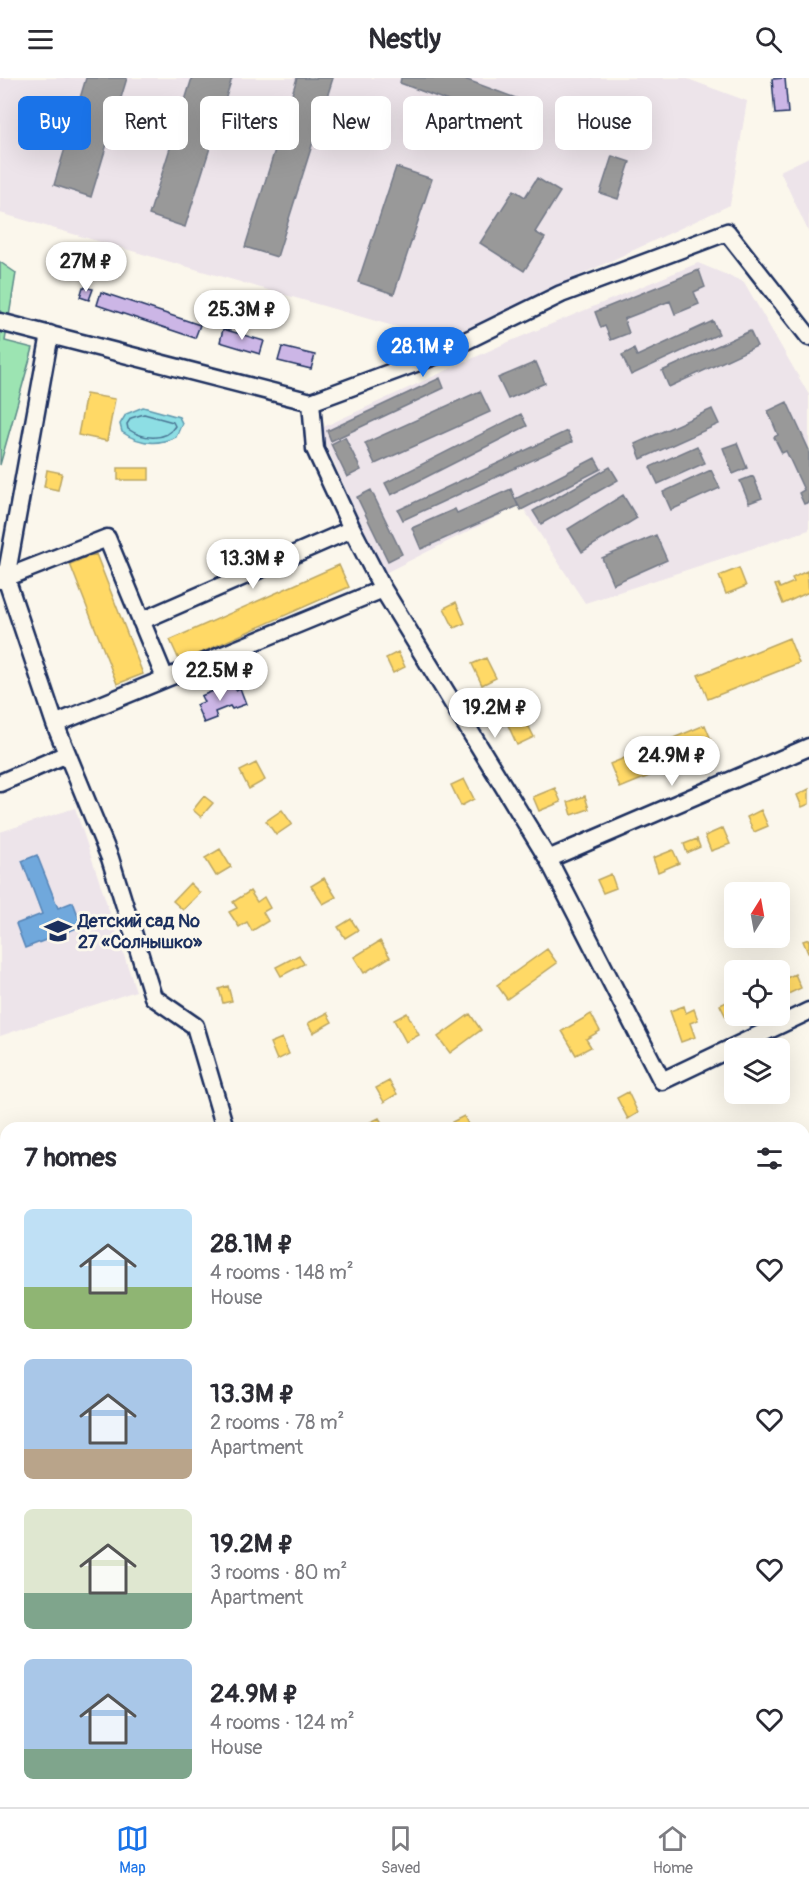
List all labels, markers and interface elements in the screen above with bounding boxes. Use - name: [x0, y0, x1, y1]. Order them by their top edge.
- icon: menu: [24, 23, 57, 56]
- text: Nestly: [368, 23, 441, 56]
- icon: search: [752, 23, 785, 56]
- chip: Buy: [18, 96, 91, 150]
- chip: Rent: [103, 96, 188, 150]
- chip: Filters: [200, 96, 299, 150]
- chip: New: [311, 96, 391, 150]
- chip: Apartment: [403, 96, 543, 150]
- chip: House: [555, 96, 652, 150]
- pin: 27M ₽: [44, 242, 128, 293]
- text: 27M ₽: [60, 249, 112, 274]
- pin: 25.3M ₽: [187, 290, 297, 341]
- text: 25.3M ₽: [208, 297, 276, 322]
- pin: 28.1M ₽: [368, 327, 478, 378]
- text: 28.1M ₽: [391, 334, 455, 359]
- pin: 13.3M ₽: [198, 539, 308, 590]
- text: 13.3M ₽: [220, 546, 286, 571]
- pin: 22.5M ₽: [165, 651, 275, 702]
- text: 22.5M ₽: [186, 658, 254, 683]
- pin: 19.2M ₽: [440, 688, 550, 739]
- text: 19.2M ₽: [463, 695, 527, 720]
- pin: 24.9M ₽: [617, 736, 727, 787]
- text: 24.9M ₽: [638, 743, 706, 768]
- north arrow: [724, 882, 790, 948]
- map controls: [724, 882, 790, 1104]
- place label: Детский сад № 27 «Солнышко»: [77, 910, 203, 954]
- school or university icon: Детский сад № 27 «Солнышко»: [43, 916, 73, 946]
- button: locate: [724, 960, 790, 1026]
- button: layers: [724, 1038, 790, 1104]
- text: 7 homes: [24, 1142, 116, 1174]
- icon: filters: [753, 1142, 786, 1175]
- text: 28.1M ₽: [210, 1228, 293, 1260]
- icon: home: [72, 1233, 144, 1305]
- icon: heart: [753, 1253, 786, 1286]
- text: 4 rooms · 148 m²: [210, 1260, 354, 1285]
- text: House: [210, 1285, 262, 1310]
- text: 13.3M ₽: [210, 1378, 295, 1410]
- icon: home: [72, 1383, 144, 1455]
- icon: heart: [753, 1403, 786, 1436]
- text: 2 rooms · 78 m²: [210, 1410, 344, 1435]
- text: Apartment: [210, 1435, 303, 1460]
- text: 19.2M ₽: [210, 1528, 294, 1560]
- icon: home: [72, 1533, 144, 1605]
- icon: heart: [753, 1553, 786, 1586]
- text: 3 rooms · 80 m²: [210, 1560, 347, 1585]
- text: Apartment: [210, 1585, 303, 1610]
- text: 24.9M ₽: [210, 1678, 299, 1710]
- icon: home: [72, 1683, 144, 1755]
- icon: heart: [753, 1703, 786, 1736]
- text: 4 rooms · 124 m²: [210, 1710, 355, 1735]
- text: House: [210, 1735, 262, 1760]
- tab: Map: [116, 1822, 149, 1878]
- tab: Saved: [381, 1822, 421, 1878]
- tab: Home: [653, 1822, 693, 1878]

